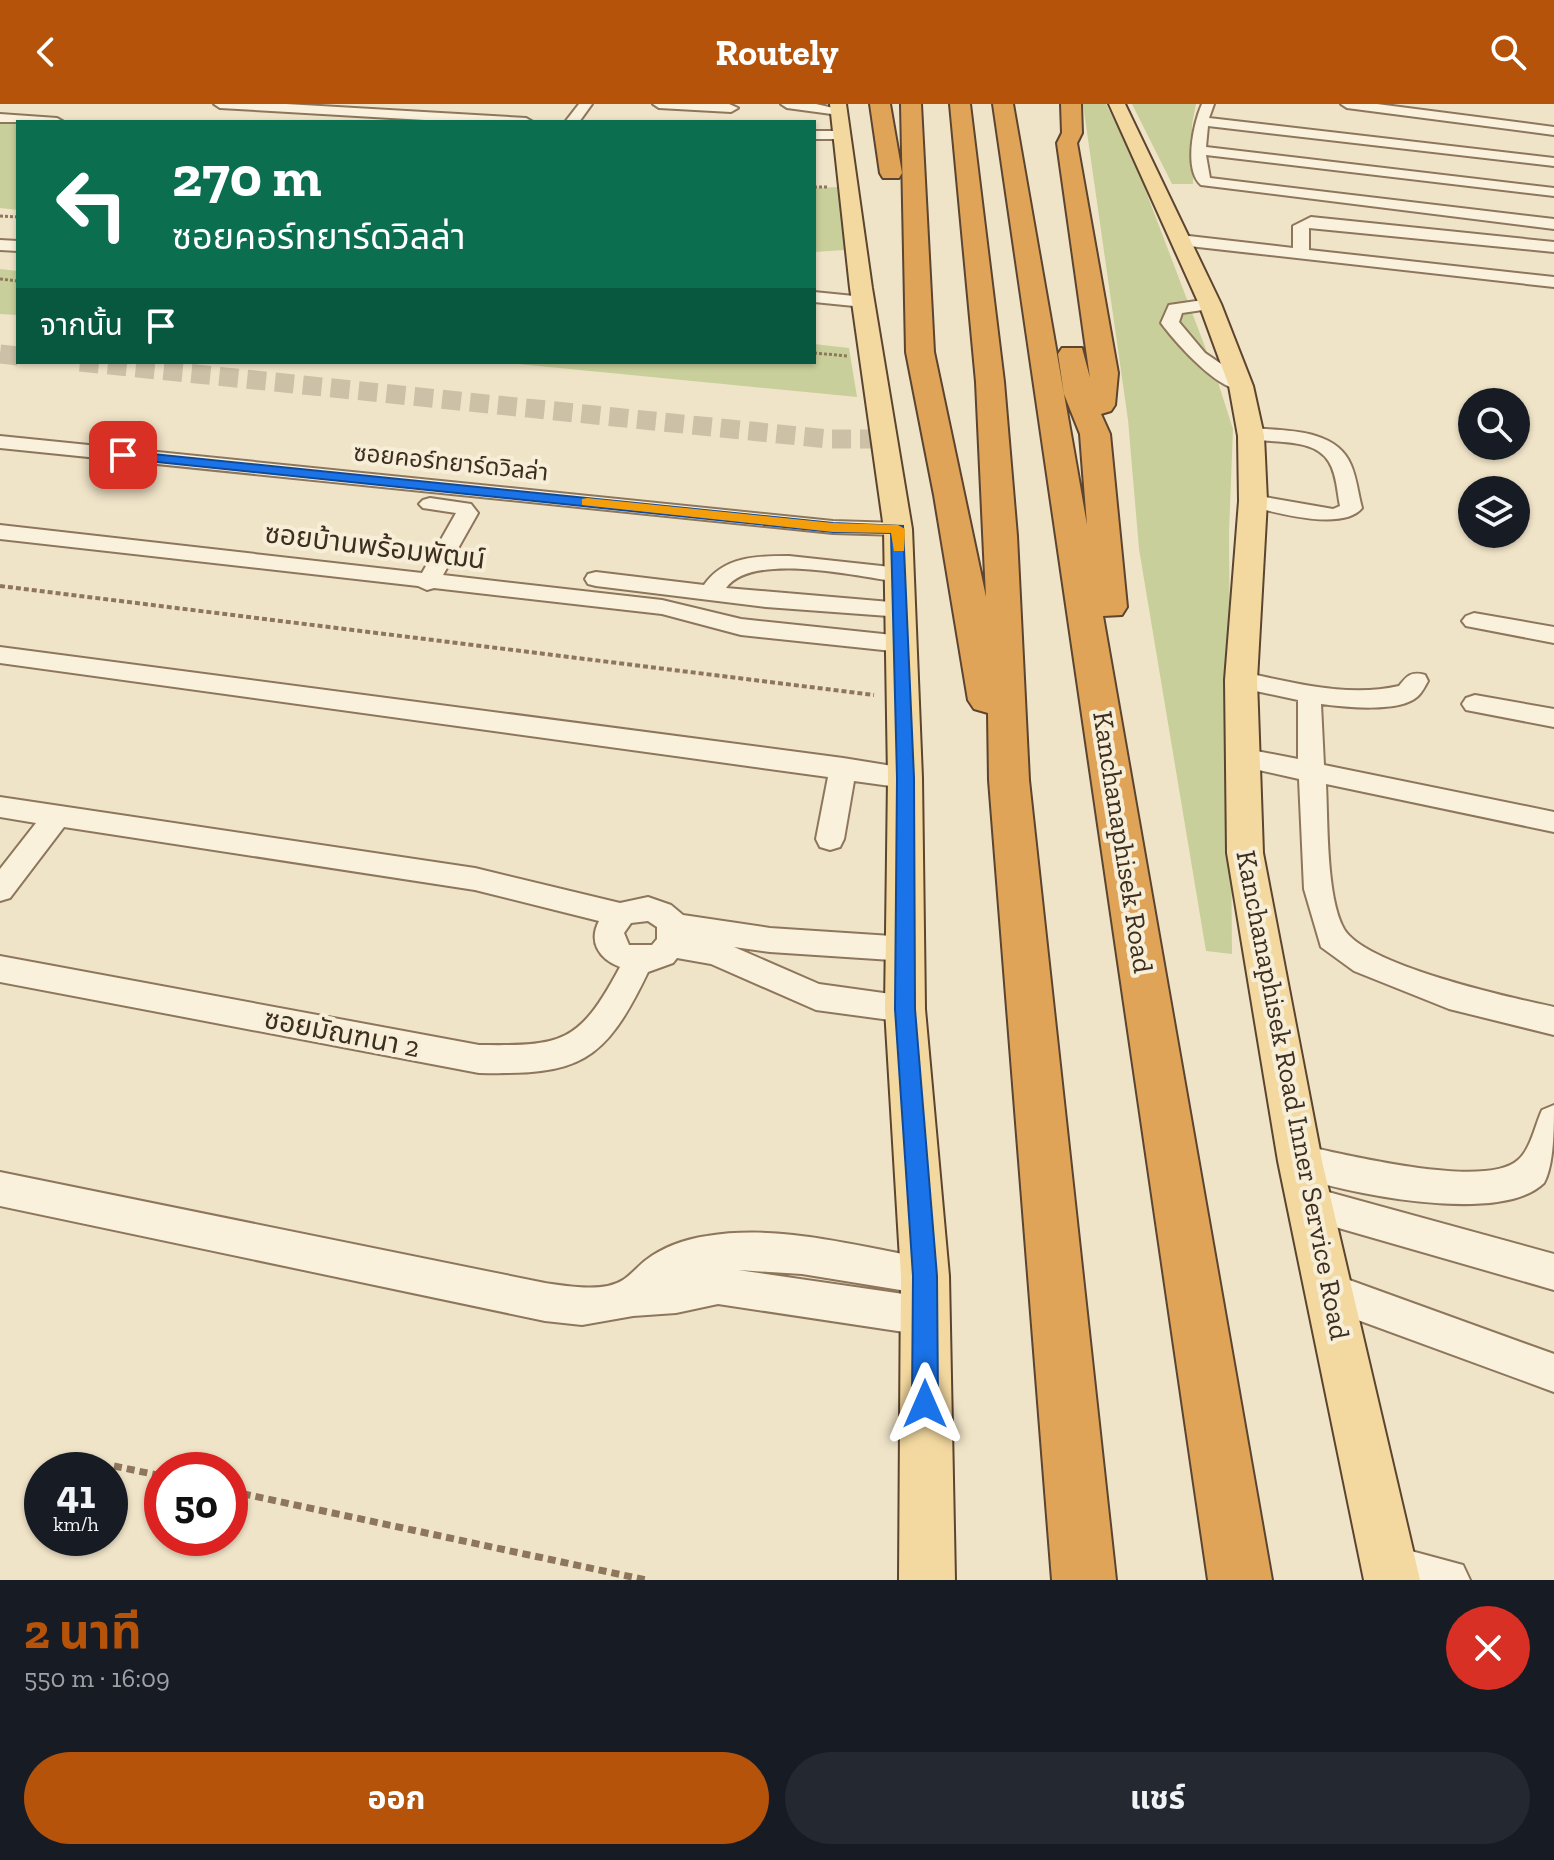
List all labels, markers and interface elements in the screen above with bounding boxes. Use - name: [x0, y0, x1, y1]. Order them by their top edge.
- icon: back: [24, 30, 68, 74]
- icon: search: [1486, 30, 1530, 74]
- text: Routely: [715, 31, 839, 74]
- text: 270 m: [172, 143, 322, 210]
- icon: left: [40, 152, 144, 256]
- text: ซอยคอร์ทยาร์ดวิลล่า: [172, 215, 466, 258]
- icon: arrive: [139, 304, 183, 348]
- text: จากนั้น: [40, 307, 123, 343]
- map controls: [1458, 388, 1530, 548]
- button: search: [1458, 388, 1530, 460]
- pin: [89, 421, 157, 489]
- icon: arrive: [101, 433, 145, 477]
- street label: ซอยคอร์ทยาร์ดวิลล่า: [352, 437, 550, 487]
- button: layers: [1458, 476, 1530, 548]
- street label: ซอยบ้านพร้อมพัฒน์: [263, 516, 487, 576]
- street label: Kanchanaphisek Road: [1086, 709, 1160, 975]
- street label: Kanchanaphisek Road Inner Service Road: [1229, 848, 1357, 1342]
- street label: ซอยมัณฑนา 2: [261, 1002, 423, 1064]
- position arrow: [883, 1362, 967, 1446]
- speed limit sign: 50: [144, 1452, 248, 1556]
- text: 41: [57, 1470, 95, 1518]
- text: km/h: [53, 1512, 99, 1536]
- text: 2 นาที: [24, 1603, 142, 1660]
- button: close: [1446, 1606, 1530, 1690]
- text: 550 m · 16:09: [24, 1662, 170, 1694]
- button: ออก: [24, 1752, 769, 1844]
- button: แชร์: [785, 1752, 1530, 1844]

